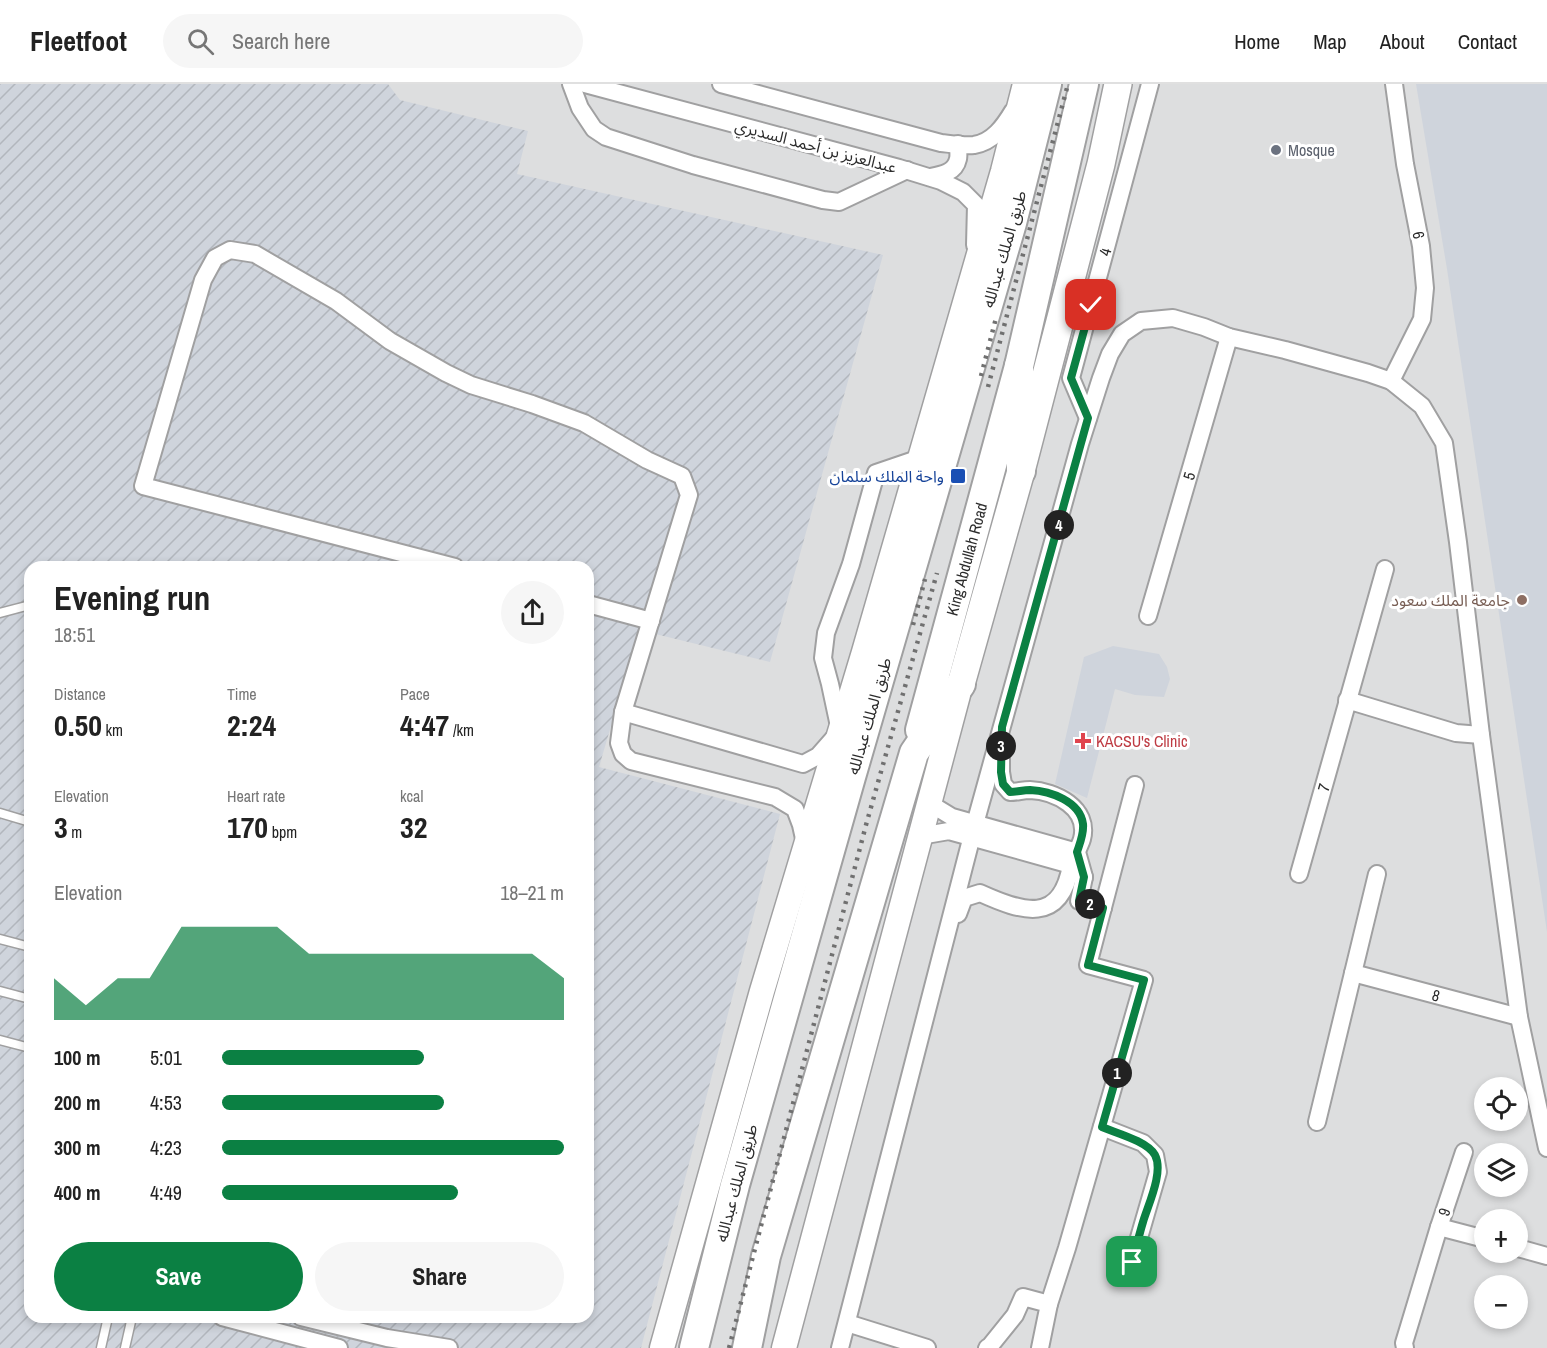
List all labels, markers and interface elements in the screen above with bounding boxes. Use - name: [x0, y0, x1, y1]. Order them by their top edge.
- search box: [163, 14, 583, 68]
- text: Fleetfoot: [30, 22, 127, 60]
- icon: search: [184, 25, 217, 58]
- text: Search here: [232, 26, 330, 56]
- text: Home: [1234, 27, 1280, 56]
- text: Map: [1313, 27, 1347, 56]
- text: About: [1380, 27, 1425, 56]
- text: Contact: [1458, 27, 1517, 56]
- street label: عبدالعزيز بن أحمد السديري: [732, 114, 899, 180]
- place label: Mosque: [1288, 139, 1335, 161]
- marker: Mosque: [1269, 143, 1283, 157]
- street label: طريق الملك عبدالله: [977, 188, 1031, 310]
- street label: 6: [1408, 229, 1430, 241]
- street label: 4: [1093, 246, 1116, 258]
- pin: [1065, 279, 1116, 330]
- icon: check: [1074, 288, 1107, 321]
- place label: واحة الملك سلمان: [830, 465, 944, 487]
- marker: واحة الملك سلمان: [949, 467, 967, 485]
- street label: 5: [1177, 469, 1200, 482]
- street label: King Abdullah Road: [941, 500, 992, 618]
- pin: 4: [1044, 510, 1074, 540]
- text: 4: [1055, 514, 1063, 536]
- text: Evening run: [54, 576, 210, 620]
- button: share: [501, 581, 564, 644]
- place label: جامعة الملك سعود: [1391, 589, 1510, 611]
- marker: جامعة الملك سعود: [1515, 593, 1529, 607]
- text: 18:51: [54, 621, 95, 648]
- street label: طريق الملك عبدالله: [842, 655, 896, 777]
- text: Distance: [54, 683, 106, 705]
- text: Time: [227, 683, 257, 705]
- text: Pace: [400, 683, 430, 705]
- text: 0.50: [54, 705, 102, 745]
- text: 2:24: [227, 705, 276, 745]
- text: 4:47: [400, 705, 449, 745]
- text: km: [102, 719, 123, 741]
- text: /km: [449, 719, 474, 741]
- place label: KACSU's Clinic: [1096, 730, 1188, 752]
- pin: 3: [986, 731, 1016, 761]
- marker: KACSU's Clinic: [1074, 732, 1092, 750]
- text: 3: [997, 735, 1005, 757]
- street label: 7: [1312, 781, 1335, 794]
- text: Elevation: [54, 785, 109, 807]
- text: Heart rate: [227, 785, 285, 807]
- text: kcal: [400, 785, 423, 807]
- text: 3: [54, 807, 68, 847]
- text: 170: [227, 807, 268, 847]
- text: 32: [400, 807, 427, 847]
- text: m: [68, 821, 82, 843]
- text: bpm: [268, 821, 297, 843]
- text: Elevation: [54, 879, 122, 906]
- text: 18–21 m: [500, 879, 564, 906]
- pin: 2: [1075, 889, 1105, 919]
- text: 2: [1086, 893, 1094, 915]
- street label: 8: [1430, 983, 1442, 1007]
- text: 100 m: [54, 1044, 101, 1071]
- text: 5:01: [150, 1044, 182, 1071]
- pin: 1: [1102, 1058, 1132, 1088]
- text: 1: [1113, 1062, 1121, 1084]
- map controls: [1474, 1077, 1528, 1329]
- button: locate: [1474, 1077, 1528, 1131]
- text: 200 m: [54, 1089, 101, 1116]
- text: 4:53: [150, 1089, 182, 1116]
- street label: طريق الملك عبدالله: [710, 1122, 762, 1244]
- text: 300 m: [54, 1134, 101, 1161]
- text: 4:23: [150, 1134, 182, 1161]
- button: layers: [1474, 1143, 1528, 1197]
- text: 400 m: [54, 1179, 101, 1206]
- text: 4:49: [150, 1179, 182, 1206]
- street label: 9: [1432, 1205, 1456, 1219]
- button: +: [1474, 1209, 1528, 1263]
- pin: [1106, 1236, 1157, 1287]
- button: Save: [54, 1242, 303, 1311]
- button: Share: [315, 1242, 564, 1311]
- icon: arrive: [1115, 1245, 1148, 1278]
- button: −: [1474, 1275, 1528, 1329]

